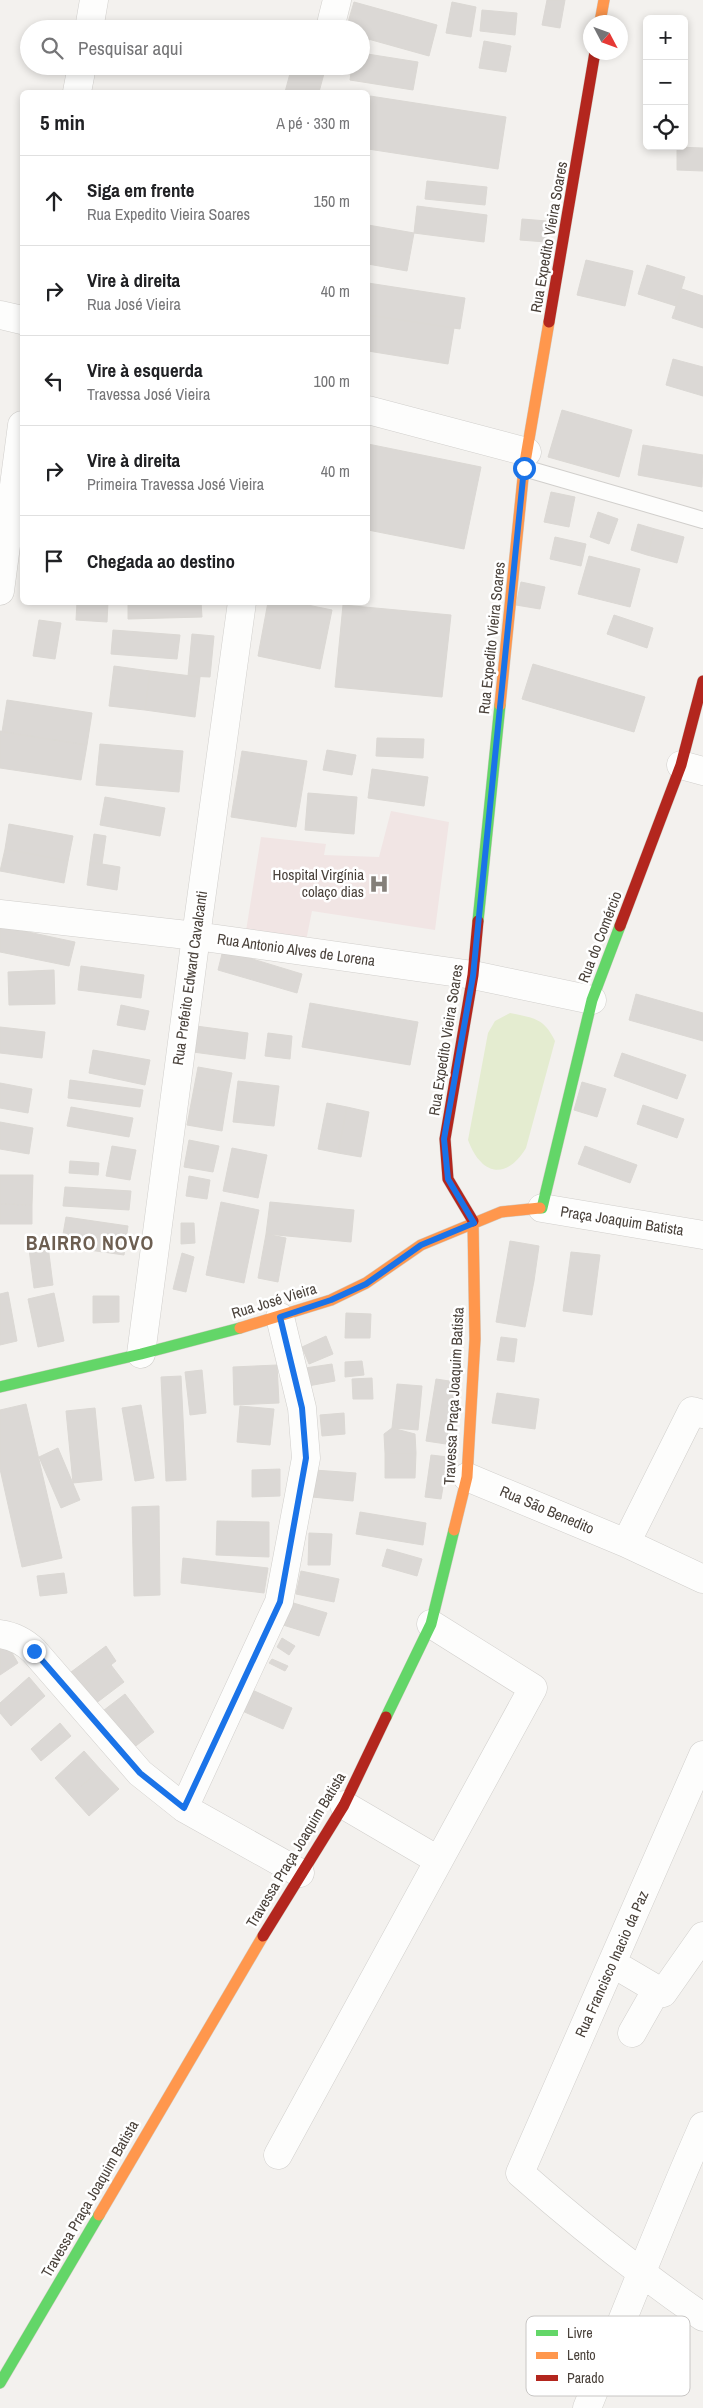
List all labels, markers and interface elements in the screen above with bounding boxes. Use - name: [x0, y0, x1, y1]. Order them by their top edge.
- north arrow: [583, 15, 628, 60]
- map controls: [643, 15, 688, 150]
- button: +: [643, 15, 688, 60]
- search box: [20, 20, 370, 75]
- icon: search: [38, 34, 66, 62]
- text: Pesquisar aqui: [78, 35, 183, 61]
- button: −: [643, 60, 688, 105]
- button: locate: [643, 105, 688, 150]
- text: 5 min: [40, 108, 85, 137]
- text: A pé · 330 m: [276, 112, 350, 134]
- street label: Rua Expedito Vieira Soares: [525, 160, 572, 314]
- text: Siga em frente: [87, 177, 194, 203]
- icon: ahead: [40, 187, 68, 215]
- text: 150 m: [314, 190, 350, 212]
- text: Rua Expedito Vieira Soares: [87, 203, 250, 225]
- text: Vire à direita: [87, 267, 180, 293]
- icon: right: [40, 277, 68, 305]
- text: 40 m: [321, 280, 350, 302]
- text: Rua José Vieira: [87, 293, 181, 315]
- text: Vire à esquerda: [87, 357, 203, 383]
- icon: left: [40, 367, 68, 395]
- text: 100 m: [314, 370, 350, 392]
- text: Travessa José Vieira: [87, 383, 210, 405]
- text: Vire à direita: [87, 447, 180, 473]
- icon: right: [40, 457, 68, 485]
- route start: [513, 457, 536, 480]
- text: 40 m: [321, 460, 350, 482]
- text: Primeira Travessa José Vieira: [87, 473, 264, 495]
- icon: arrive: [40, 547, 68, 575]
- text: Chegada ao destino: [87, 548, 235, 574]
- street label: Rua Expedito Vieira Soares: [473, 561, 510, 715]
- place label: Hospital Virgínia colaço dias: [273, 864, 364, 902]
- hospital icon: Hospital Virgínia colaço dias: [368, 873, 390, 895]
- street label: Rua do Comércio: [572, 888, 627, 986]
- street label: Rua Prefeito Edward Cavalcanti: [167, 889, 212, 1066]
- street label: Rua Antonio Alves de Lorena: [216, 928, 377, 971]
- street label: Rua Expedito Vieira Soares: [423, 963, 468, 1117]
- street label: Praça Joaquim Batista: [559, 1200, 685, 1241]
- district label: BAIRRO NOVO: [26, 1229, 154, 1256]
- street label: Rua José Vieira: [229, 1278, 319, 1323]
- street label: Travessa Praça Joaquim Batista: [438, 1306, 469, 1485]
- street label: Rua São Benedito: [497, 1480, 598, 1539]
- route end: [23, 1640, 46, 1663]
- street label: Travessa Praça Joaquim Batista: [241, 1768, 350, 1931]
- street label: Rua Francisco Inacio da Paz: [570, 1887, 653, 2041]
- street label: Travessa Praça Joaquim Batista: [36, 2116, 143, 2281]
- legend: [526, 2316, 690, 2396]
- text: Livre: [567, 2324, 593, 2342]
- text: Lento: [567, 2346, 596, 2364]
- text: Parado: [567, 2369, 604, 2387]

